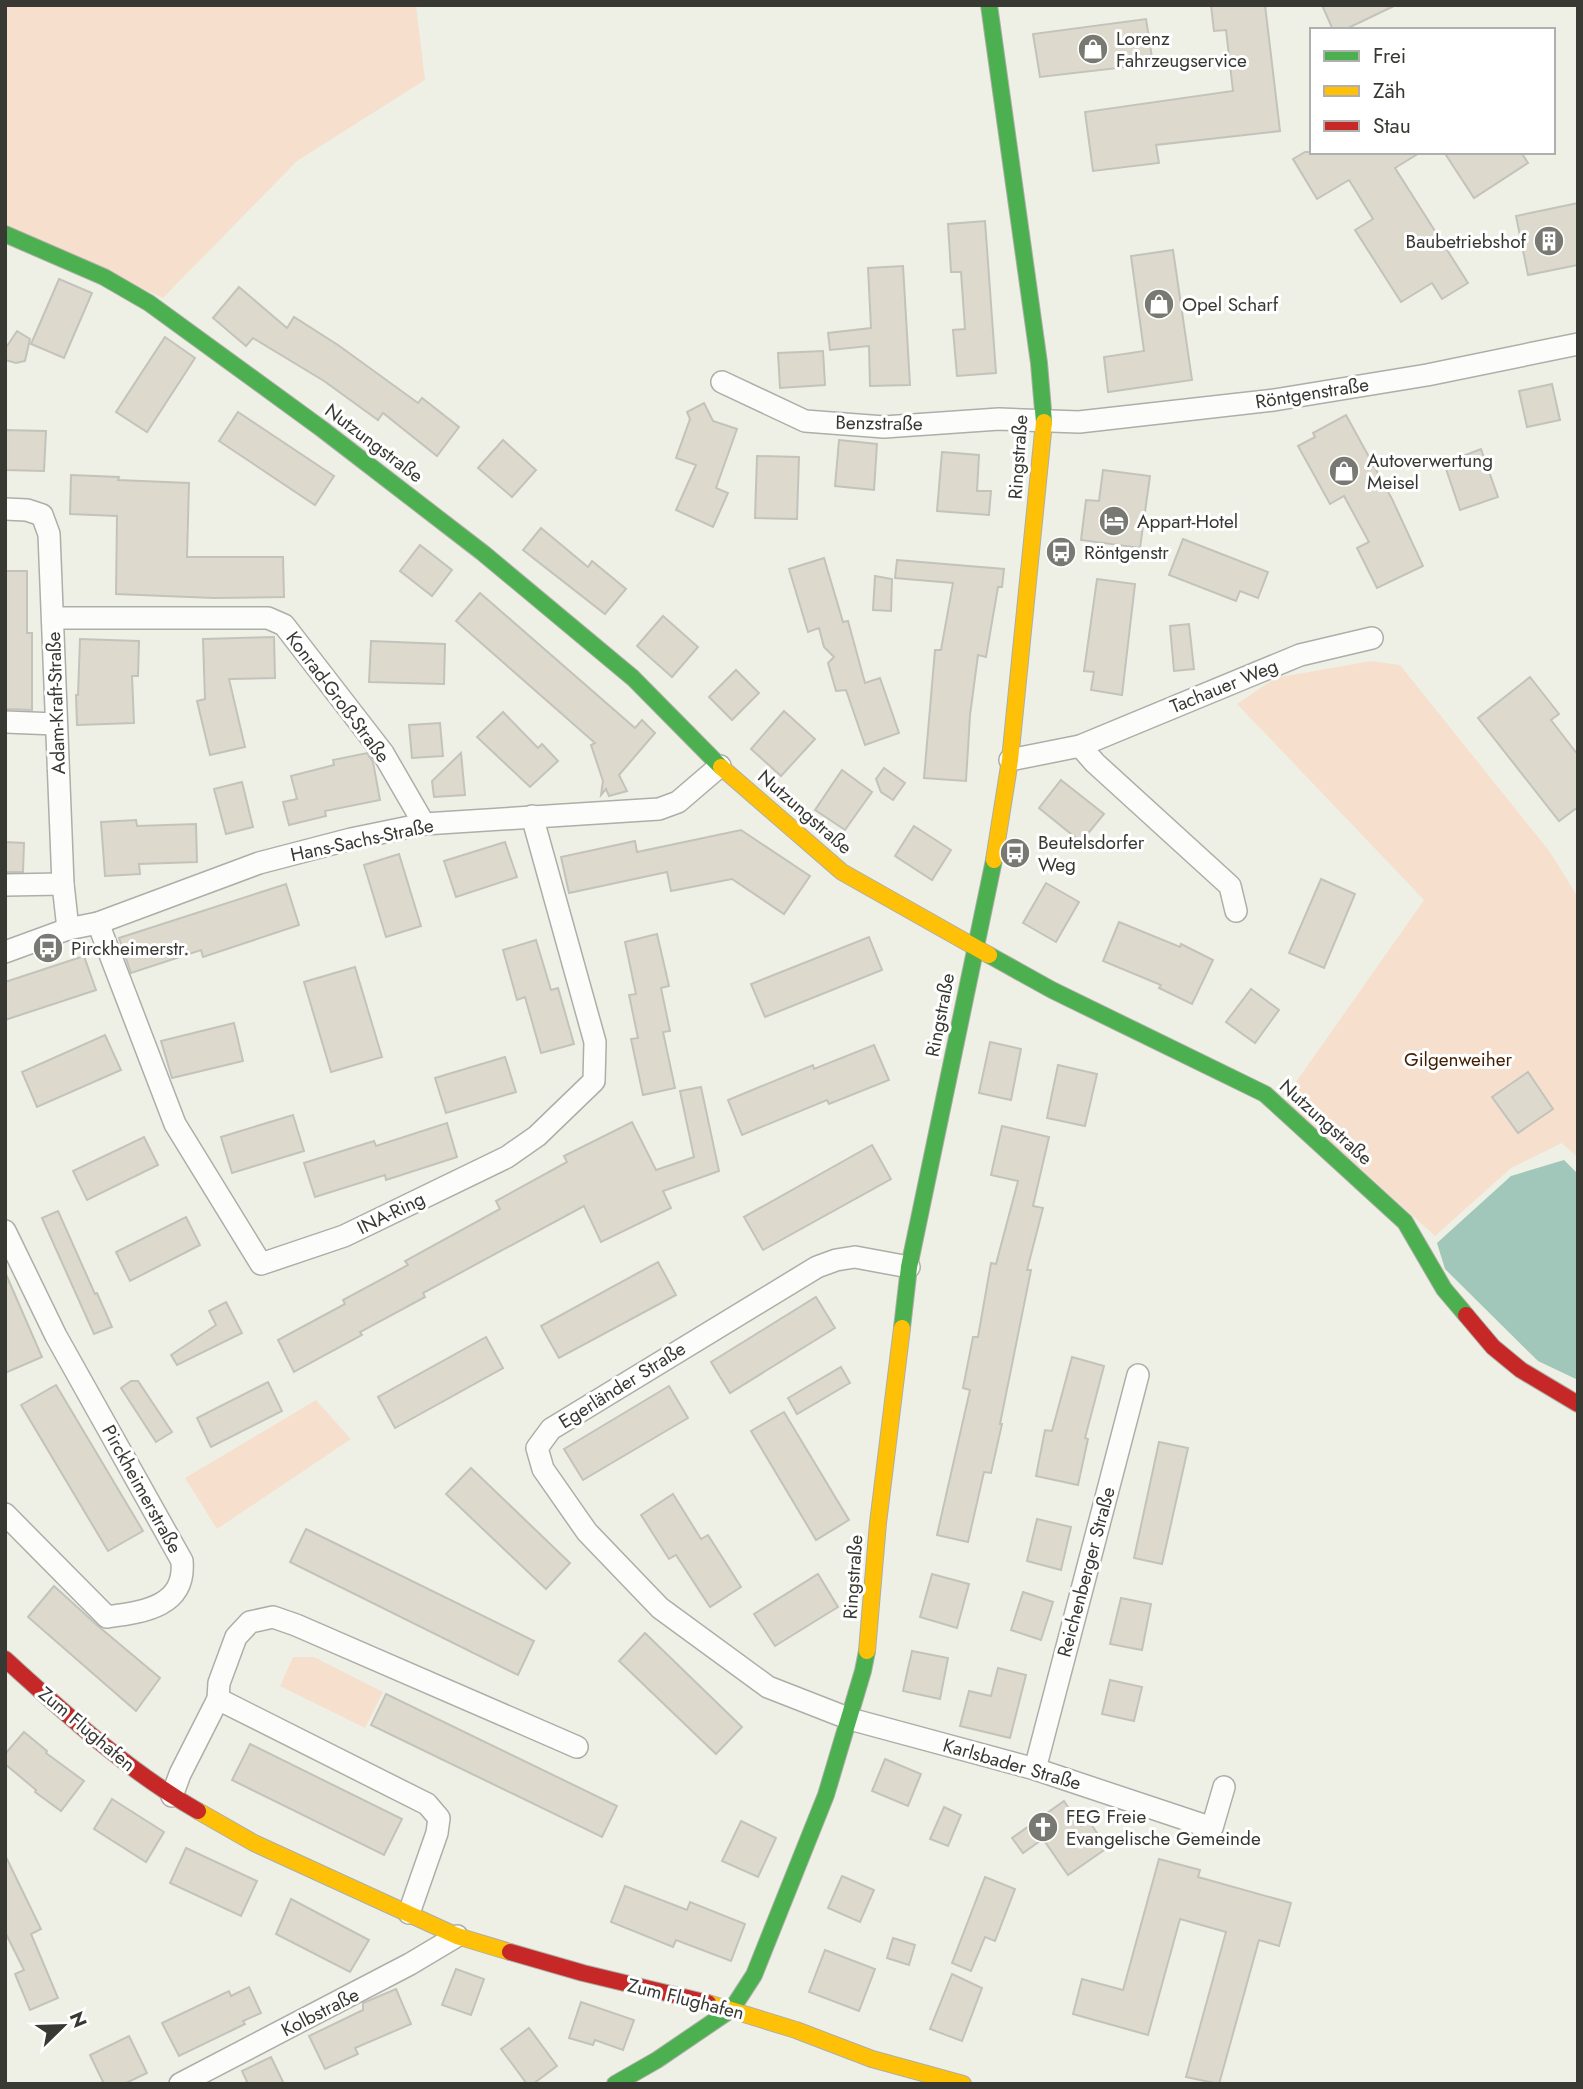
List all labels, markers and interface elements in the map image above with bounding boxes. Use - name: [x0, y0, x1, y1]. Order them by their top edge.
- place label: Lorenz Fahrzeugservice: [1116, 25, 1247, 74]
- legend: [1310, 28, 1555, 154]
- shop icon: Lorenz Fahrzeugservice: [1076, 32, 1110, 66]
- text: Frei: [1373, 41, 1406, 71]
- text: Zäh: [1373, 76, 1406, 106]
- text: Stau: [1373, 111, 1411, 141]
- building icon: Baubetriebshof: [1532, 224, 1566, 258]
- place label: Baubetriebshof: [1406, 228, 1527, 255]
- shop icon: Opel Scharf: [1142, 287, 1176, 321]
- place label: Opel Scharf: [1182, 291, 1279, 318]
- street label: Röntgenstraße: [1253, 371, 1371, 415]
- street label: Nutzungstraße: [319, 397, 429, 489]
- street label: Benzstraße: [835, 409, 923, 437]
- street label: Ringstraße: [1002, 414, 1034, 500]
- place label: Autoverwertung Meisel: [1367, 447, 1493, 496]
- shop icon: Autoverwertung Meisel: [1327, 454, 1361, 488]
- hotel icon: Appart-Hotel: [1097, 504, 1131, 538]
- place label: Appart-Hotel: [1137, 508, 1238, 535]
- bus stop icon: Röntgenstr: [1044, 535, 1078, 569]
- place label: Röntgenstr: [1084, 539, 1169, 566]
- street label: Konrad-Groß-Straße: [280, 626, 397, 768]
- street label: Adam-Kraft-Straße: [40, 631, 72, 775]
- street label: Tachauer Weg: [1166, 652, 1282, 720]
- street label: Nutzungstraße: [752, 763, 858, 861]
- street label: Hans-Sachs-Straße: [288, 812, 436, 868]
- place label: Beutelsdorfer Weg: [1038, 829, 1145, 878]
- bus stop icon: Beutelsdorfer Weg: [998, 836, 1032, 870]
- bus stop icon: Pirckheimerstr.: [31, 931, 65, 965]
- place label: Pirckheimerstr.: [71, 935, 189, 962]
- street label: Ringstraße: [919, 971, 961, 1059]
- park label: Gilgenweiher: [1404, 1046, 1513, 1073]
- street label: Nutzungstraße: [1273, 1073, 1379, 1171]
- street label: INA-Ring: [353, 1185, 429, 1241]
- street label: Egerländer Straße: [553, 1335, 691, 1435]
- street label: Pirckheimerstraße: [95, 1420, 189, 1558]
- street label: Reichenberger Straße: [1050, 1484, 1122, 1660]
- street label: Ringstraße: [837, 1534, 869, 1620]
- street label: Zum Flughafen: [33, 1680, 141, 1778]
- street label: Karlsbader Straße: [940, 1731, 1084, 1797]
- place label: FEG Freie Evangelische Gemeinde: [1066, 1803, 1261, 1852]
- church icon: FEG Freie Evangelische Gemeinde: [1026, 1810, 1060, 1844]
- street label: Zum Flughafen: [625, 1971, 747, 2027]
- street label: Kolbstraße: [276, 1981, 364, 2043]
- north arrow: [28, 1991, 98, 2061]
- text: N: [63, 2007, 94, 2032]

